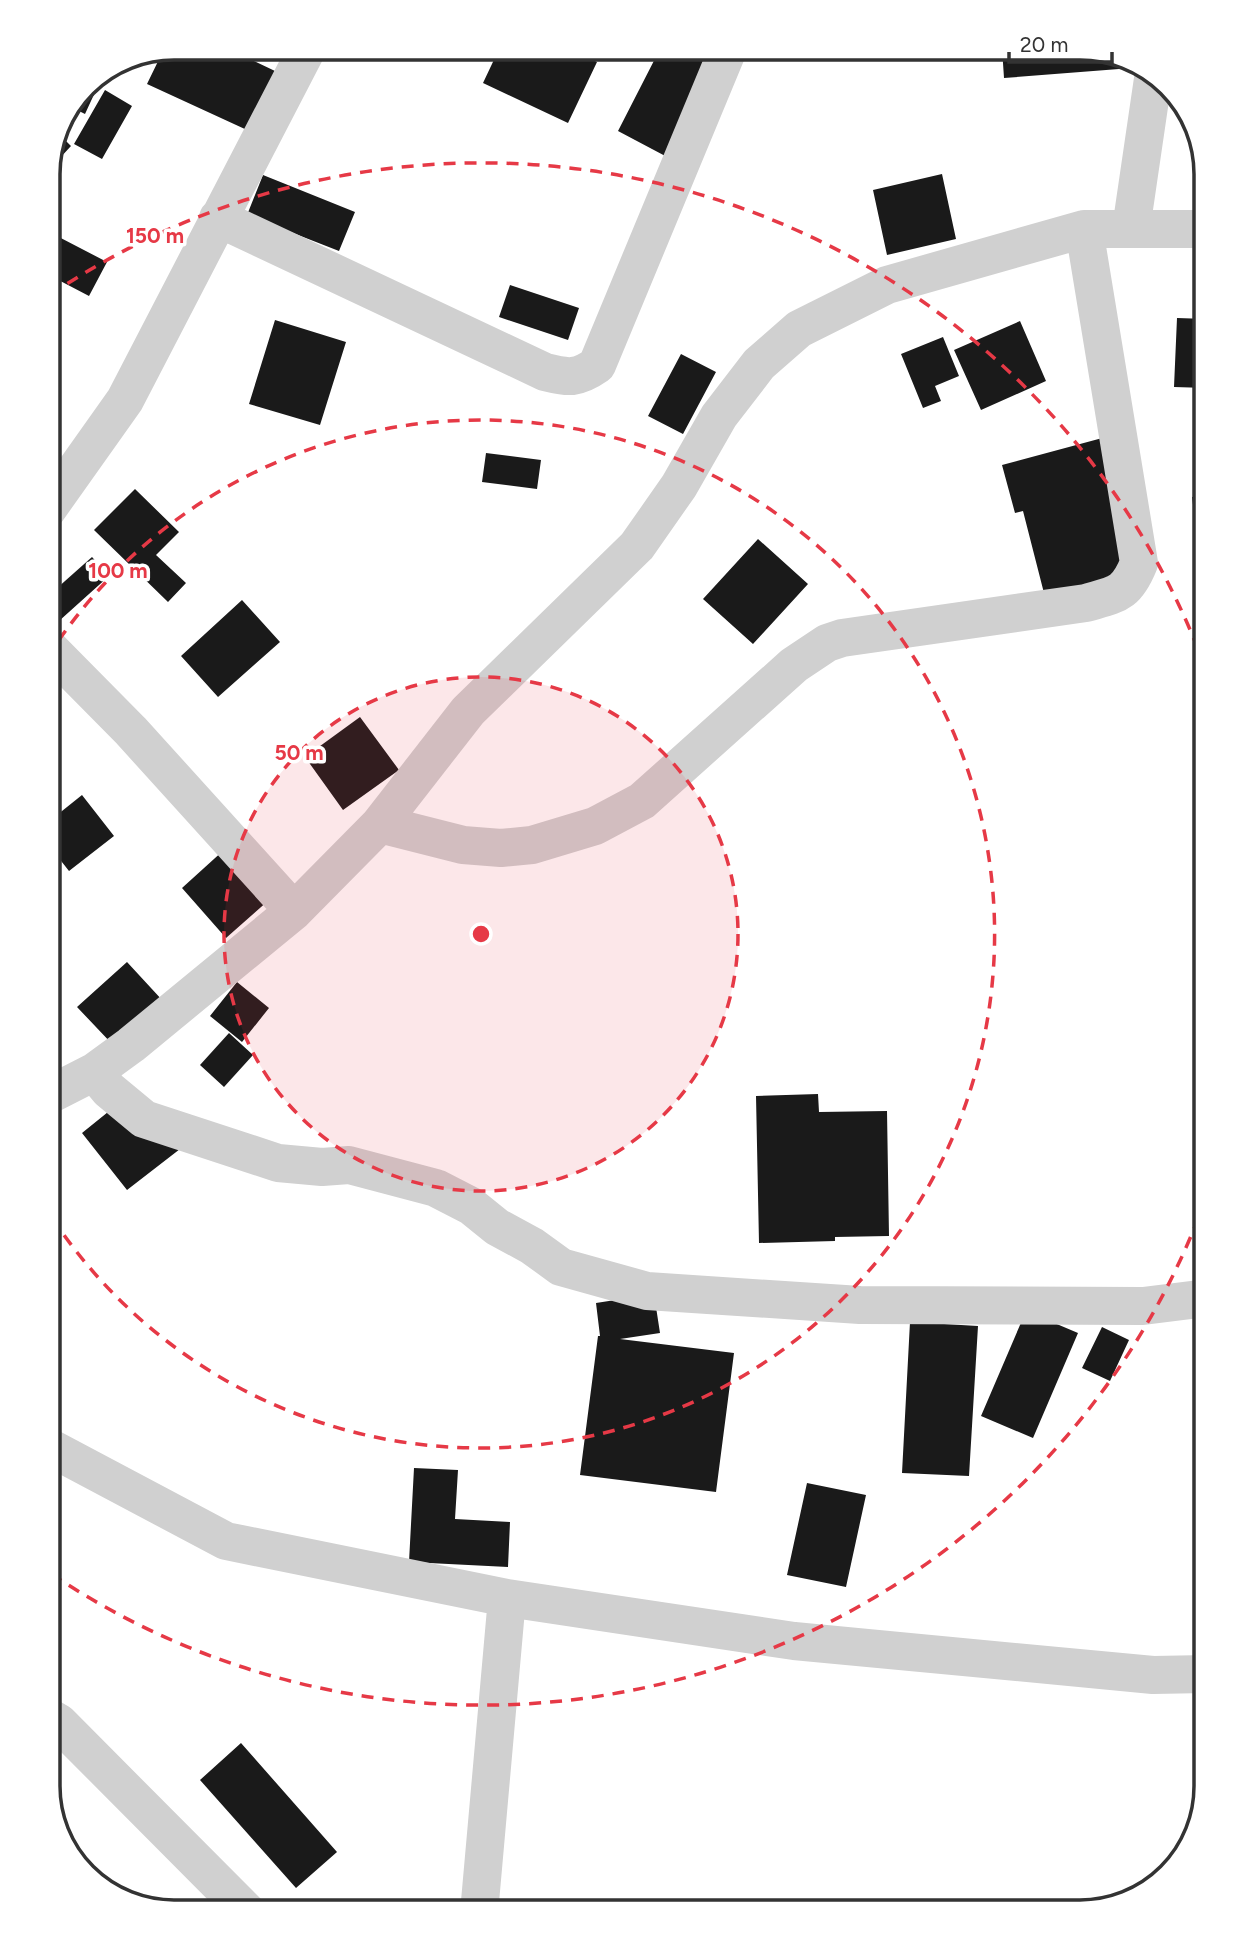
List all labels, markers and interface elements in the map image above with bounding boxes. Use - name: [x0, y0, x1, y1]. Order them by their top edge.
- scale bar: [1009, 21, 1112, 65]
- text: 20 m: [1020, 32, 1068, 57]
- text: 150 m: [126, 223, 184, 248]
- text: 100 m: [88, 558, 148, 583]
- text: 50 m: [274, 740, 324, 765]
- centre of rings: [469, 922, 493, 946]

